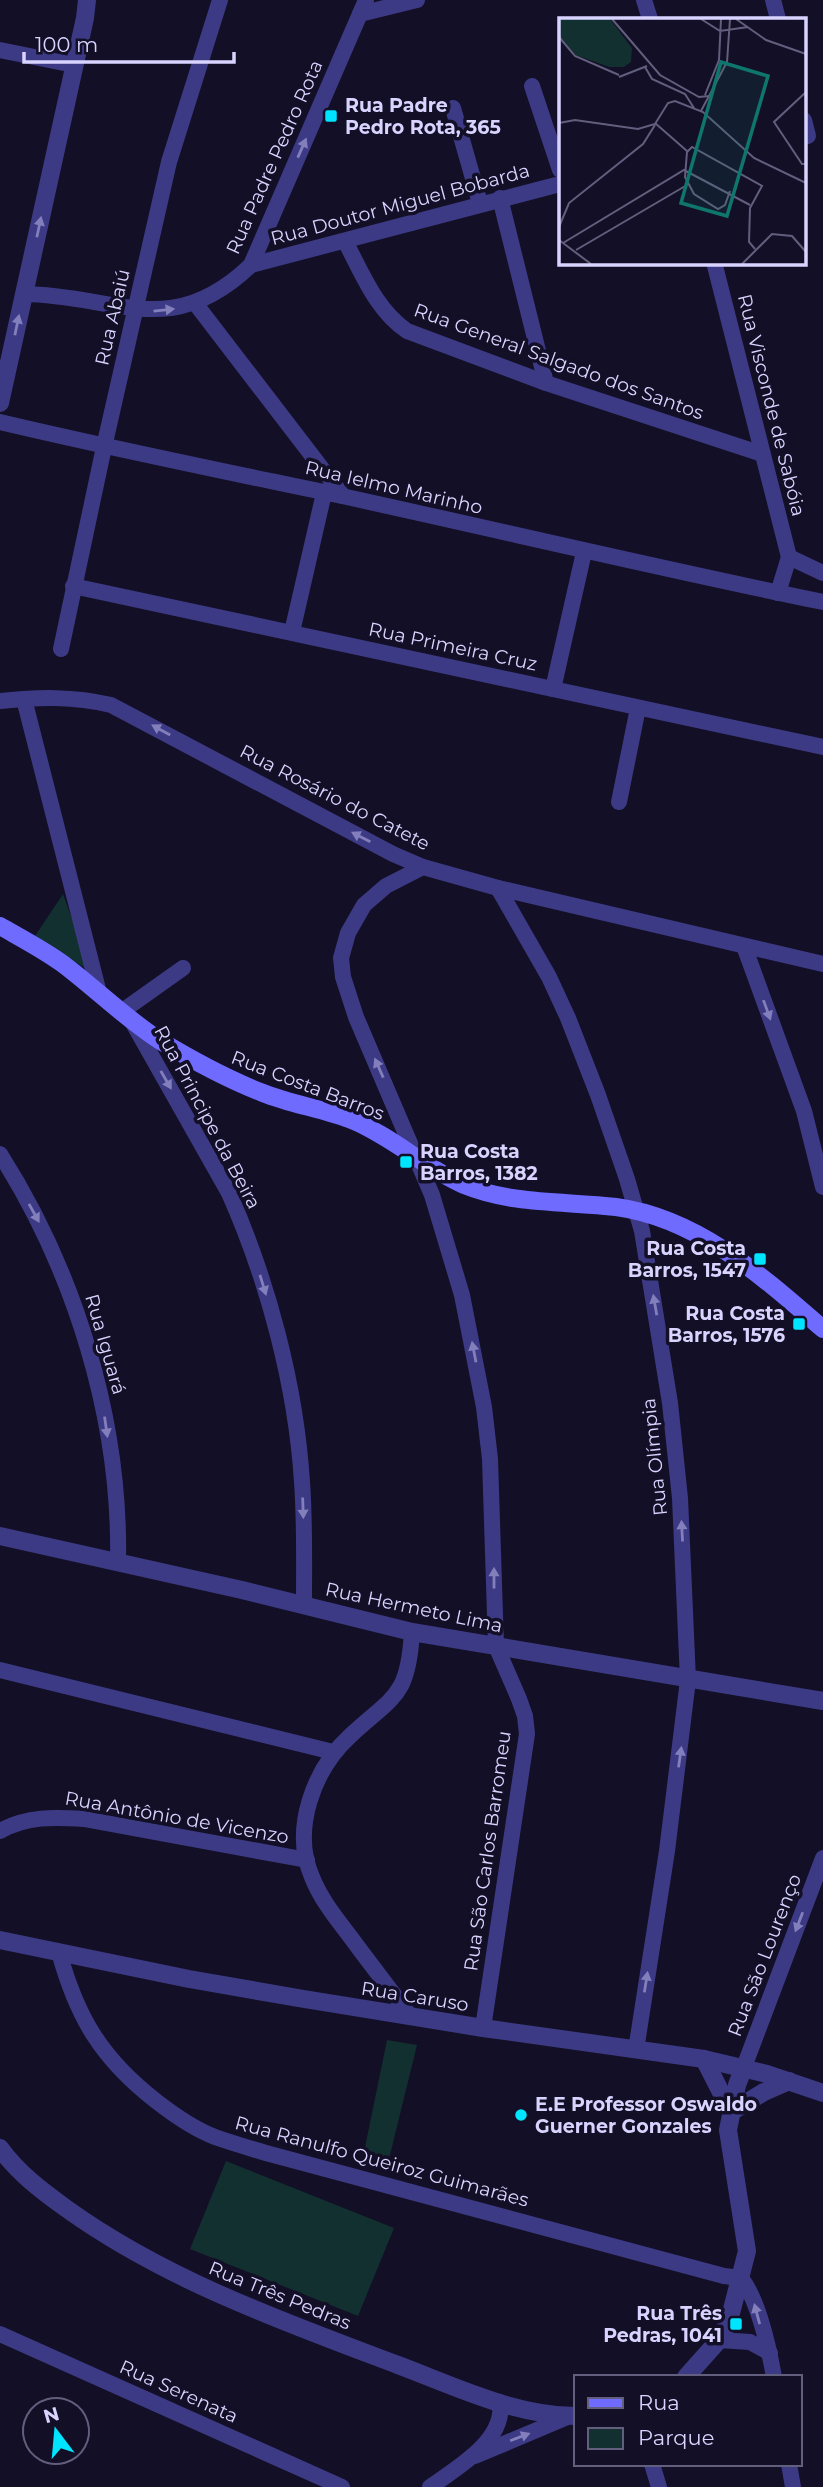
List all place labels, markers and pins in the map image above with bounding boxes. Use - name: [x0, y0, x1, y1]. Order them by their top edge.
- place label: Rua Padre Pedro Rota, 365: [345, 94, 501, 139]
- marker: Rua Padre Pedro Rota, 365: [323, 108, 339, 124]
- place label: Rua Costa Barros, 1382: [420, 1140, 538, 1185]
- marker: Rua Costa Barros, 1382: [398, 1154, 414, 1170]
- place label: Rua Costa Barros, 1547: [628, 1237, 746, 1282]
- marker: Rua Costa Barros, 1547: [752, 1251, 768, 1267]
- place label: Rua Costa Barros, 1576: [668, 1302, 785, 1347]
- marker: Rua Costa Barros, 1576: [791, 1316, 807, 1332]
- place label: E.E Professor Oswaldo Guerner Gonzales: [535, 2093, 757, 2138]
- marker: E.E Professor Oswaldo Guerner Gonzales: [513, 2107, 529, 2123]
- place label: Rua Três Pedras, 1041: [603, 2302, 722, 2347]
- marker: Rua Três Pedras, 1041: [728, 2316, 744, 2332]

